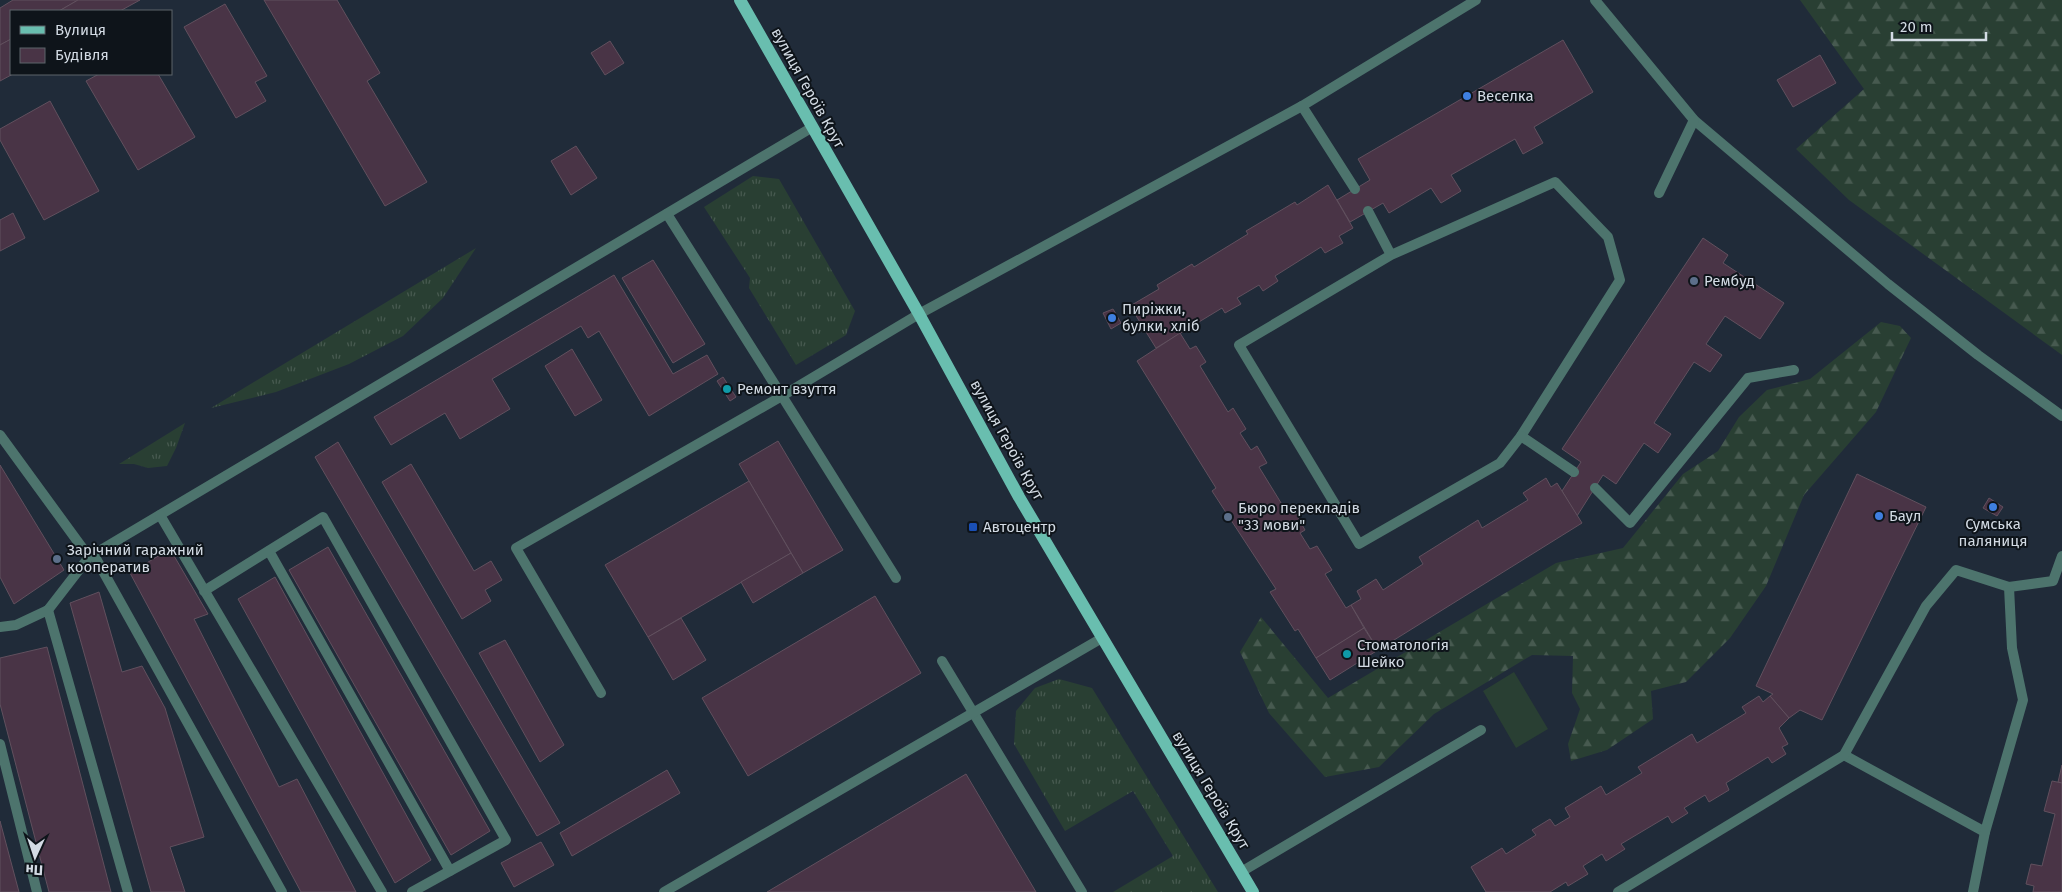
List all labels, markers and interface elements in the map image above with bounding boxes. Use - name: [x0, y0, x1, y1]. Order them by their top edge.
- legend: [10, 10, 172, 75]
- scale bar: [1892, 10, 1986, 42]
- text: 20 m: [1900, 18, 1933, 36]
- text: Вулиця: [55, 21, 106, 39]
- street label: вулиця Героїв Крут: [768, 25, 849, 151]
- text: Будівля: [55, 46, 109, 64]
- place label: Веселка: [1477, 87, 1534, 105]
- marker: Веселка: [1461, 90, 1473, 102]
- place label: Рембуд: [1704, 272, 1755, 290]
- marker: Рембуд: [1688, 275, 1700, 287]
- place label: Пиріжки, булки, хліб: [1122, 300, 1200, 335]
- marker: Пиріжки, булки, хліб: [1106, 312, 1118, 324]
- street label: вулиця Героїв Крут: [967, 377, 1048, 503]
- place label: Ремонт взуття: [737, 380, 836, 398]
- marker: Ремонт взуття: [721, 383, 733, 395]
- place label: Бюро перекладів "33 мови": [1238, 499, 1360, 534]
- marker: Сумська паляниця: [1987, 501, 1999, 513]
- place label: Баул: [1889, 507, 1921, 525]
- marker: Баул: [1873, 510, 1885, 522]
- marker: Бюро перекладів "33 мови": [1222, 511, 1234, 523]
- place label: Сумська паляниця: [1959, 515, 2027, 550]
- place label: Автоцентр: [983, 518, 1056, 536]
- marker: Автоцентр: [967, 521, 979, 533]
- place label: Зарічний гаражний кооператив: [67, 541, 204, 576]
- marker: Зарічний гаражний кооператив: [51, 553, 63, 565]
- place label: Стоматологія Шейко: [1357, 636, 1449, 671]
- marker: Стоматологія Шейко: [1341, 648, 1353, 660]
- street label: вулиця Героїв Крут: [1169, 728, 1253, 853]
- north arrow: [10, 832, 60, 882]
- text: Пн: [25, 861, 44, 878]

